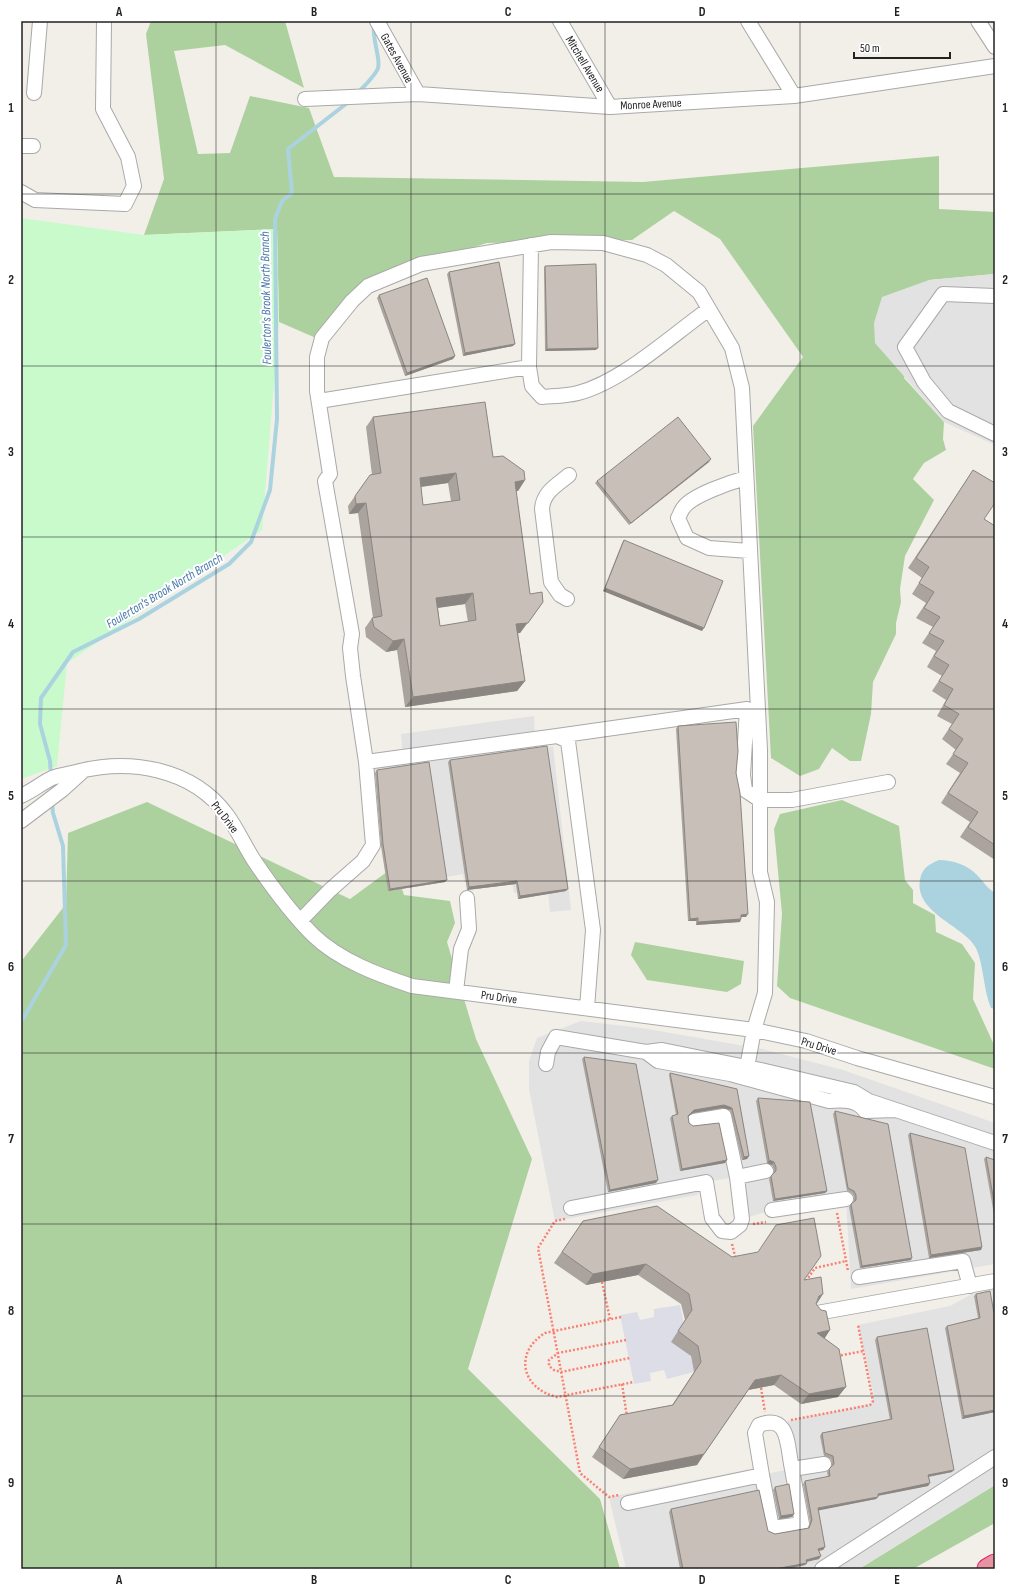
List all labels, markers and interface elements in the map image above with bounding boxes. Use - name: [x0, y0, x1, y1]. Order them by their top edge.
- text: A: [115, 4, 123, 20]
- text: B: [311, 4, 317, 20]
- text: C: [505, 4, 512, 20]
- text: D: [699, 4, 706, 20]
- text: E: [894, 4, 900, 20]
- street label: Gates Avenue: [377, 31, 416, 86]
- street label: Mitchell Avenue: [562, 33, 607, 95]
- scale bar: [854, 34, 950, 60]
- text: 50 m: [860, 41, 880, 56]
- street label: Monroe Avenue: [620, 95, 682, 114]
- text: 1: [8, 100, 14, 116]
- text: 1: [1002, 100, 1008, 116]
- water label: Foulerton's Brook North Branch: [257, 231, 275, 365]
- text: 2: [8, 272, 14, 288]
- text: 2: [1002, 272, 1008, 288]
- text: 3: [8, 444, 14, 460]
- text: 3: [1002, 444, 1008, 460]
- water label: Foulerton's Brook North Branch: [103, 549, 226, 632]
- text: 4: [8, 616, 14, 632]
- text: 4: [1002, 616, 1008, 632]
- text: 5: [8, 788, 14, 804]
- text: 5: [1002, 788, 1008, 804]
- street label: Pru Drive: [207, 798, 242, 836]
- text: 6: [8, 959, 14, 975]
- text: 6: [1002, 959, 1008, 975]
- street label: Pru Drive: [480, 988, 518, 1007]
- street label: Pru Drive: [799, 1034, 839, 1059]
- text: 7: [8, 1131, 14, 1147]
- text: 7: [1002, 1131, 1008, 1147]
- text: 8: [8, 1303, 14, 1319]
- text: 8: [1002, 1303, 1008, 1319]
- text: 9: [8, 1475, 14, 1491]
- text: 9: [1002, 1475, 1008, 1491]
- text: A: [115, 1572, 123, 1588]
- text: B: [311, 1572, 317, 1588]
- text: C: [505, 1572, 512, 1588]
- text: D: [699, 1572, 706, 1588]
- text: E: [894, 1572, 900, 1588]

